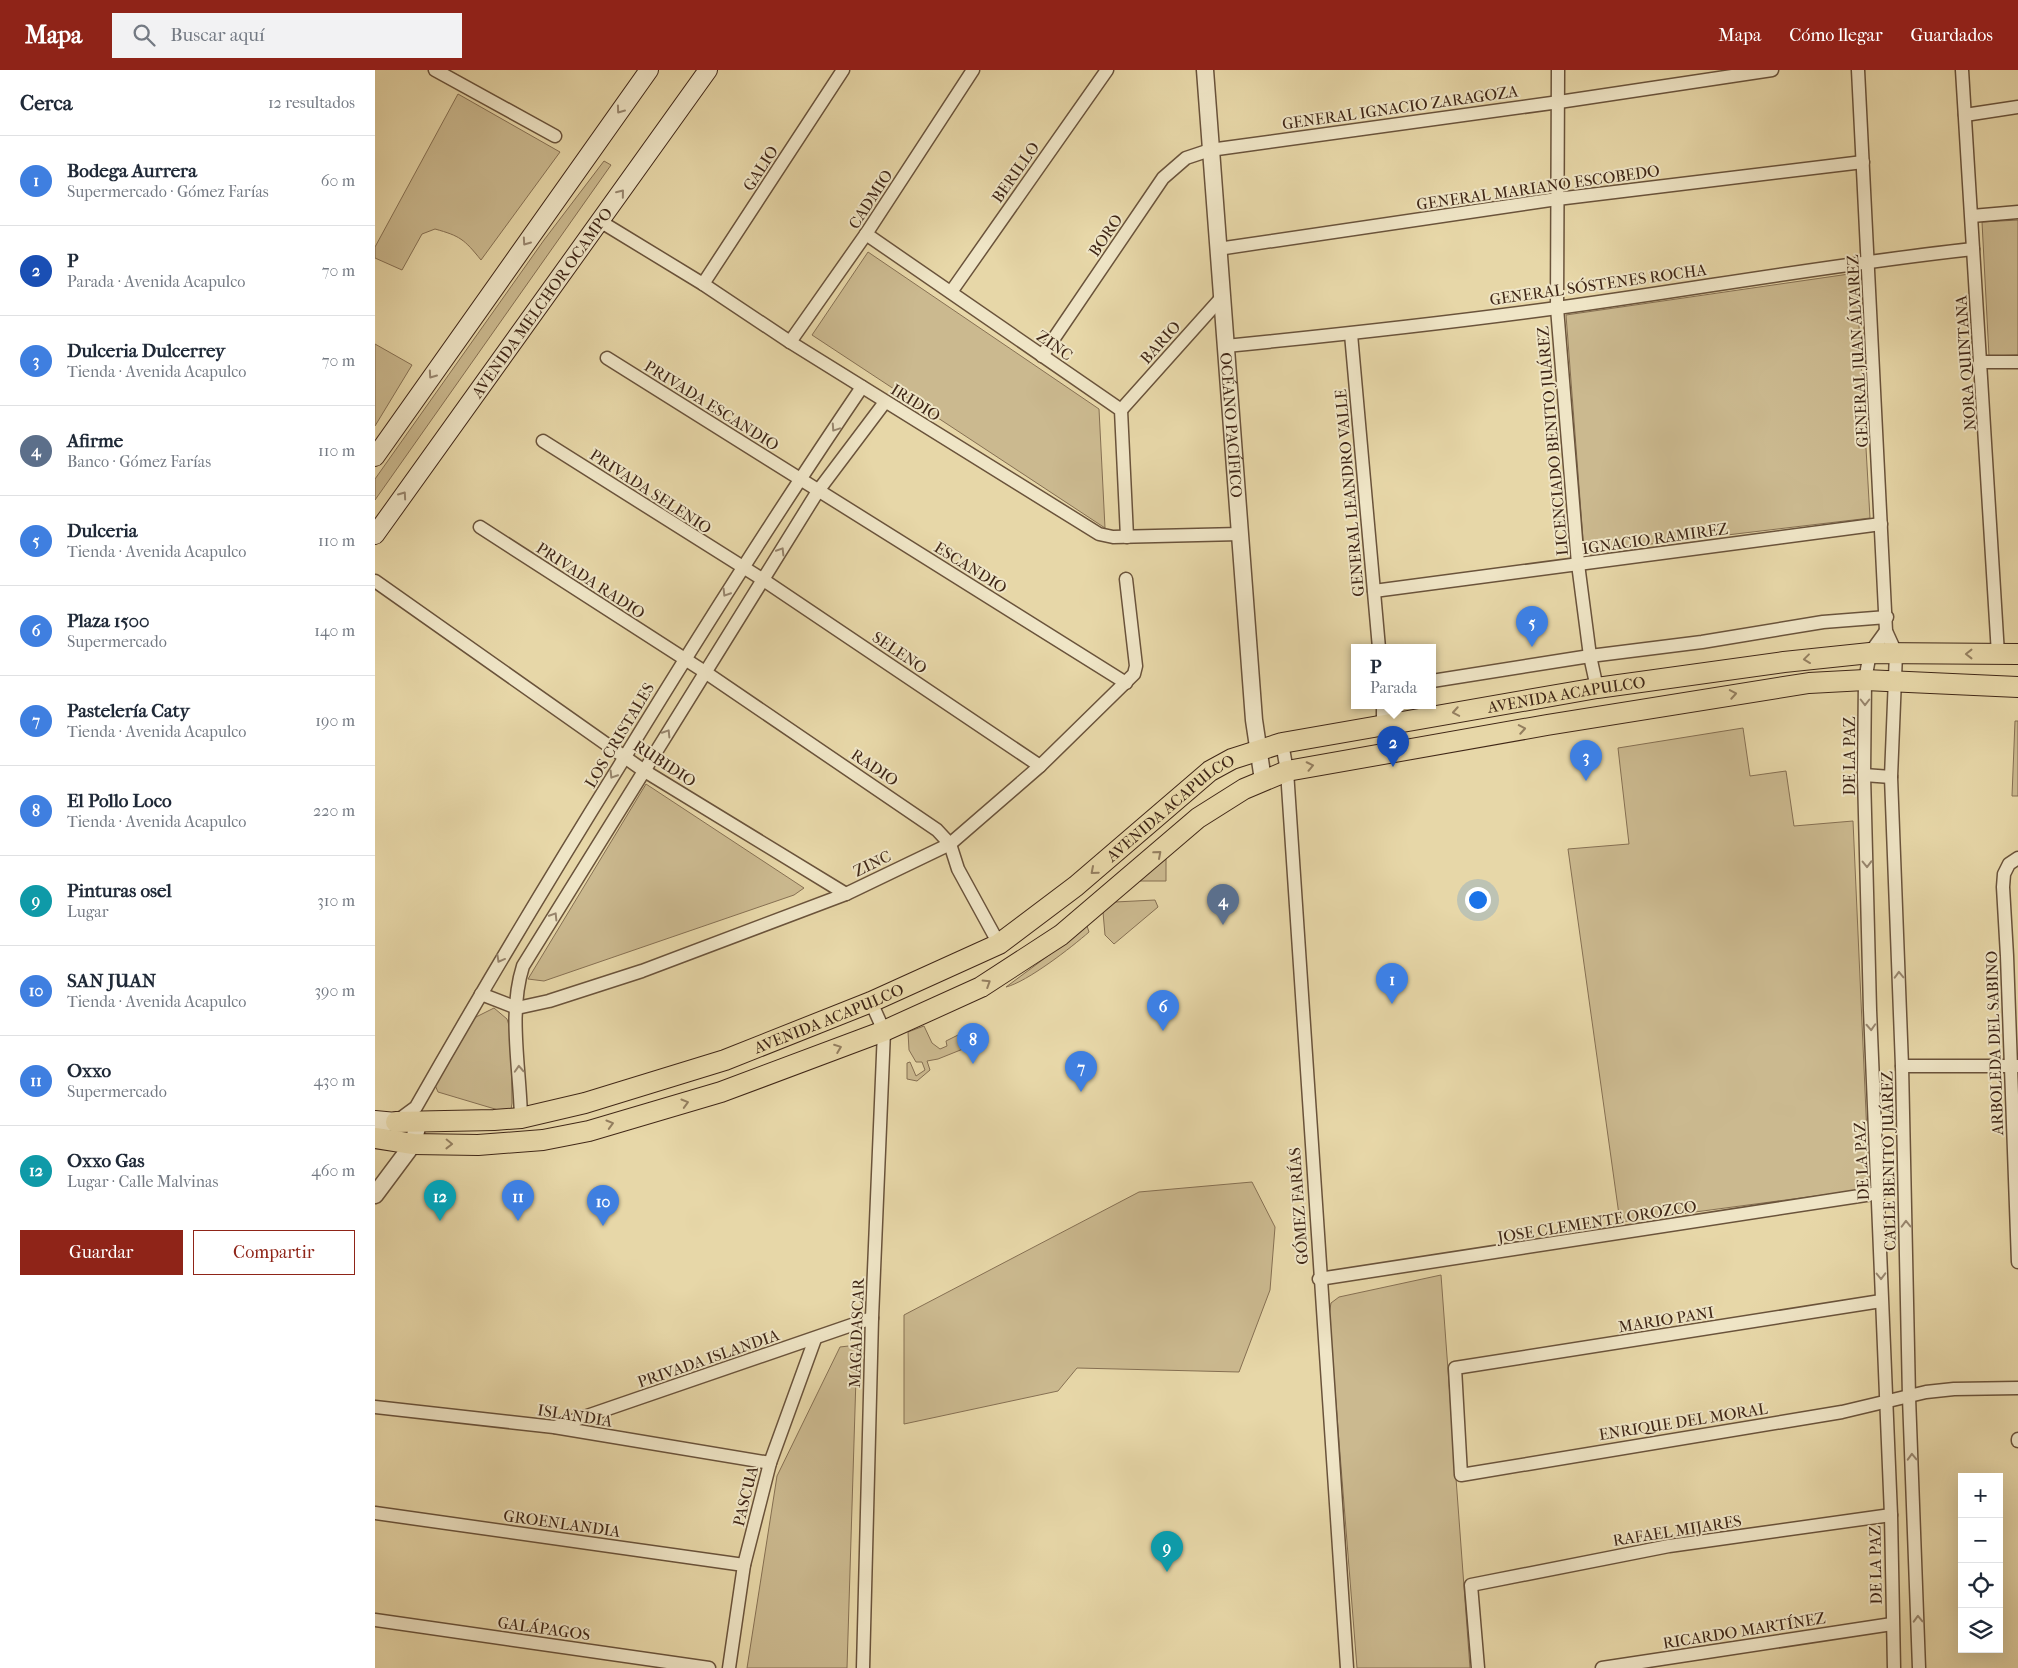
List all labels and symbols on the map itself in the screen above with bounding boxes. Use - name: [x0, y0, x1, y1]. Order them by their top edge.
- street label: GENERAL IGNACIO ZARAGOZA: [1281, 81, 1520, 133]
- one-way arrow: [617, 104, 626, 113]
- street label: BERILLO: [988, 138, 1043, 206]
- street label: GALIO: [739, 142, 782, 194]
- street label: GENERAL MARIANO ESCOBEDO: [1415, 161, 1661, 214]
- street label: CADMIO: [844, 166, 896, 232]
- one-way arrow: [615, 190, 623, 199]
- street label: AVENIDA MELCHOR OCAMPO: [467, 204, 616, 402]
- street label: BORO: [1084, 211, 1126, 260]
- one-way arrow: [523, 236, 532, 246]
- street label: GENERAL JUAN ÁLVAREZ: [1842, 254, 1872, 448]
- street label: GENERAL SÓSTENES ROCHA: [1488, 259, 1708, 309]
- street label: NORA QUINTANA: [1951, 294, 1980, 431]
- street label: BARIO: [1136, 317, 1185, 368]
- street label: LICENCIADO BENITO JUÁREZ: [1532, 325, 1572, 557]
- street label: ZINC: [1033, 326, 1076, 365]
- street label: OCÉANO PACÍFICO: [1216, 352, 1246, 498]
- street label: PRIVADA ESCANDIO: [641, 356, 783, 455]
- one-way arrow: [429, 369, 438, 378]
- street label: IRIDIO: [887, 380, 944, 425]
- street label: GENERAL LEANDRO VALLE: [1331, 388, 1368, 597]
- one-way arrow: [831, 422, 841, 431]
- street label: PRIVADA SELENIO: [586, 445, 715, 538]
- one-way arrow: [397, 491, 406, 501]
- street label: IGNACIO RAMIREZ: [1581, 519, 1729, 558]
- street label: PRIVADA RADIO: [533, 538, 649, 623]
- street label: ESCANDIO: [931, 538, 1011, 597]
- one-way arrow: [774, 547, 784, 556]
- one-way arrow: [723, 587, 732, 596]
- pin: 5: [1516, 606, 1548, 647]
- street label: SELENO: [869, 627, 931, 678]
- one-way arrow: [1965, 649, 1973, 659]
- one-way arrow: [1803, 653, 1811, 664]
- street label: AVENIDA ACAPULCO: [1485, 672, 1647, 717]
- street label: LOS CRISTALES: [581, 679, 658, 791]
- one-way arrow: [1729, 690, 1737, 700]
- one-way arrow: [1860, 698, 1870, 706]
- one-way arrow: [1452, 706, 1460, 716]
- street label: DE LA PAZ: [1840, 716, 1859, 796]
- one-way arrow: [1517, 725, 1526, 735]
- pin: 2: [1377, 726, 1409, 767]
- one-way arrow: [660, 729, 670, 738]
- street label: RUBIDIO: [630, 736, 700, 791]
- pin: 3: [1570, 740, 1602, 781]
- street label: RADIO: [848, 745, 902, 790]
- street label: AVENIDA ACAPULCO: [1102, 751, 1238, 866]
- one-way arrow: [1306, 761, 1314, 772]
- one-way arrow: [610, 770, 619, 779]
- street label: ZINC: [850, 846, 894, 881]
- one-way arrow: [1152, 850, 1161, 859]
- one-way arrow: [1862, 860, 1872, 868]
- one-way arrow: [1090, 865, 1099, 874]
- pin: 4: [1207, 884, 1239, 925]
- your location: [1465, 887, 1491, 913]
- one-way arrow: [547, 912, 557, 921]
- street label: ARBOLEDA DEL SABINO: [1982, 950, 2007, 1137]
- one-way arrow: [497, 953, 507, 962]
- pin: 1: [1376, 963, 1408, 1004]
- one-way arrow: [1893, 970, 1904, 978]
- street label: AVENIDA ACAPULCO: [750, 980, 907, 1058]
- one-way arrow: [981, 980, 990, 990]
- pin: 6: [1147, 990, 1179, 1031]
- pin: 8: [957, 1023, 989, 1064]
- one-way arrow: [1866, 1023, 1877, 1031]
- one-way arrow: [833, 1044, 842, 1054]
- pin: 7: [1065, 1051, 1097, 1092]
- one-way arrow: [514, 1065, 525, 1073]
- street label: CALLE BENITO JUÁREZ: [1876, 1071, 1900, 1251]
- one-way arrow: [680, 1098, 689, 1108]
- one-way arrow: [605, 1120, 613, 1130]
- street label: DE LA PAZ: [1850, 1121, 1873, 1201]
- one-way arrow: [446, 1139, 454, 1149]
- street label: GÓMEZ FARÍAS: [1284, 1147, 1312, 1265]
- pin: 12: [424, 1180, 456, 1221]
- pin: 11: [502, 1180, 534, 1221]
- pin: 10: [587, 1185, 619, 1226]
- street label: JOSE CLEMENTE OROZCO: [1494, 1196, 1698, 1247]
- one-way arrow: [1900, 1220, 1911, 1228]
- one-way arrow: [1876, 1273, 1886, 1281]
- street label: MAGADASCAR: [845, 1277, 868, 1388]
- street label: MARIO PANI: [1617, 1303, 1715, 1336]
- street label: PRIVADA ISLANDIA: [635, 1325, 782, 1392]
- street label: ENRIQUE DEL MORAL: [1597, 1399, 1769, 1444]
- street label: ISLANDIA: [536, 1400, 614, 1431]
- one-way arrow: [1906, 1453, 1917, 1461]
- street label: PASCUA: [729, 1463, 762, 1528]
- street label: GROENLANDIA: [502, 1506, 622, 1541]
- street label: RAFAEL MIJARES: [1611, 1511, 1743, 1550]
- street label: DE LA PAZ: [1865, 1525, 1886, 1605]
- pin: 9: [1151, 1531, 1183, 1572]
- street label: RICARDO MARTÍNEZ: [1661, 1607, 1827, 1653]
- street label: GALÁPAGOS: [496, 1612, 592, 1644]
- one-way arrow: [1913, 1615, 1923, 1623]

